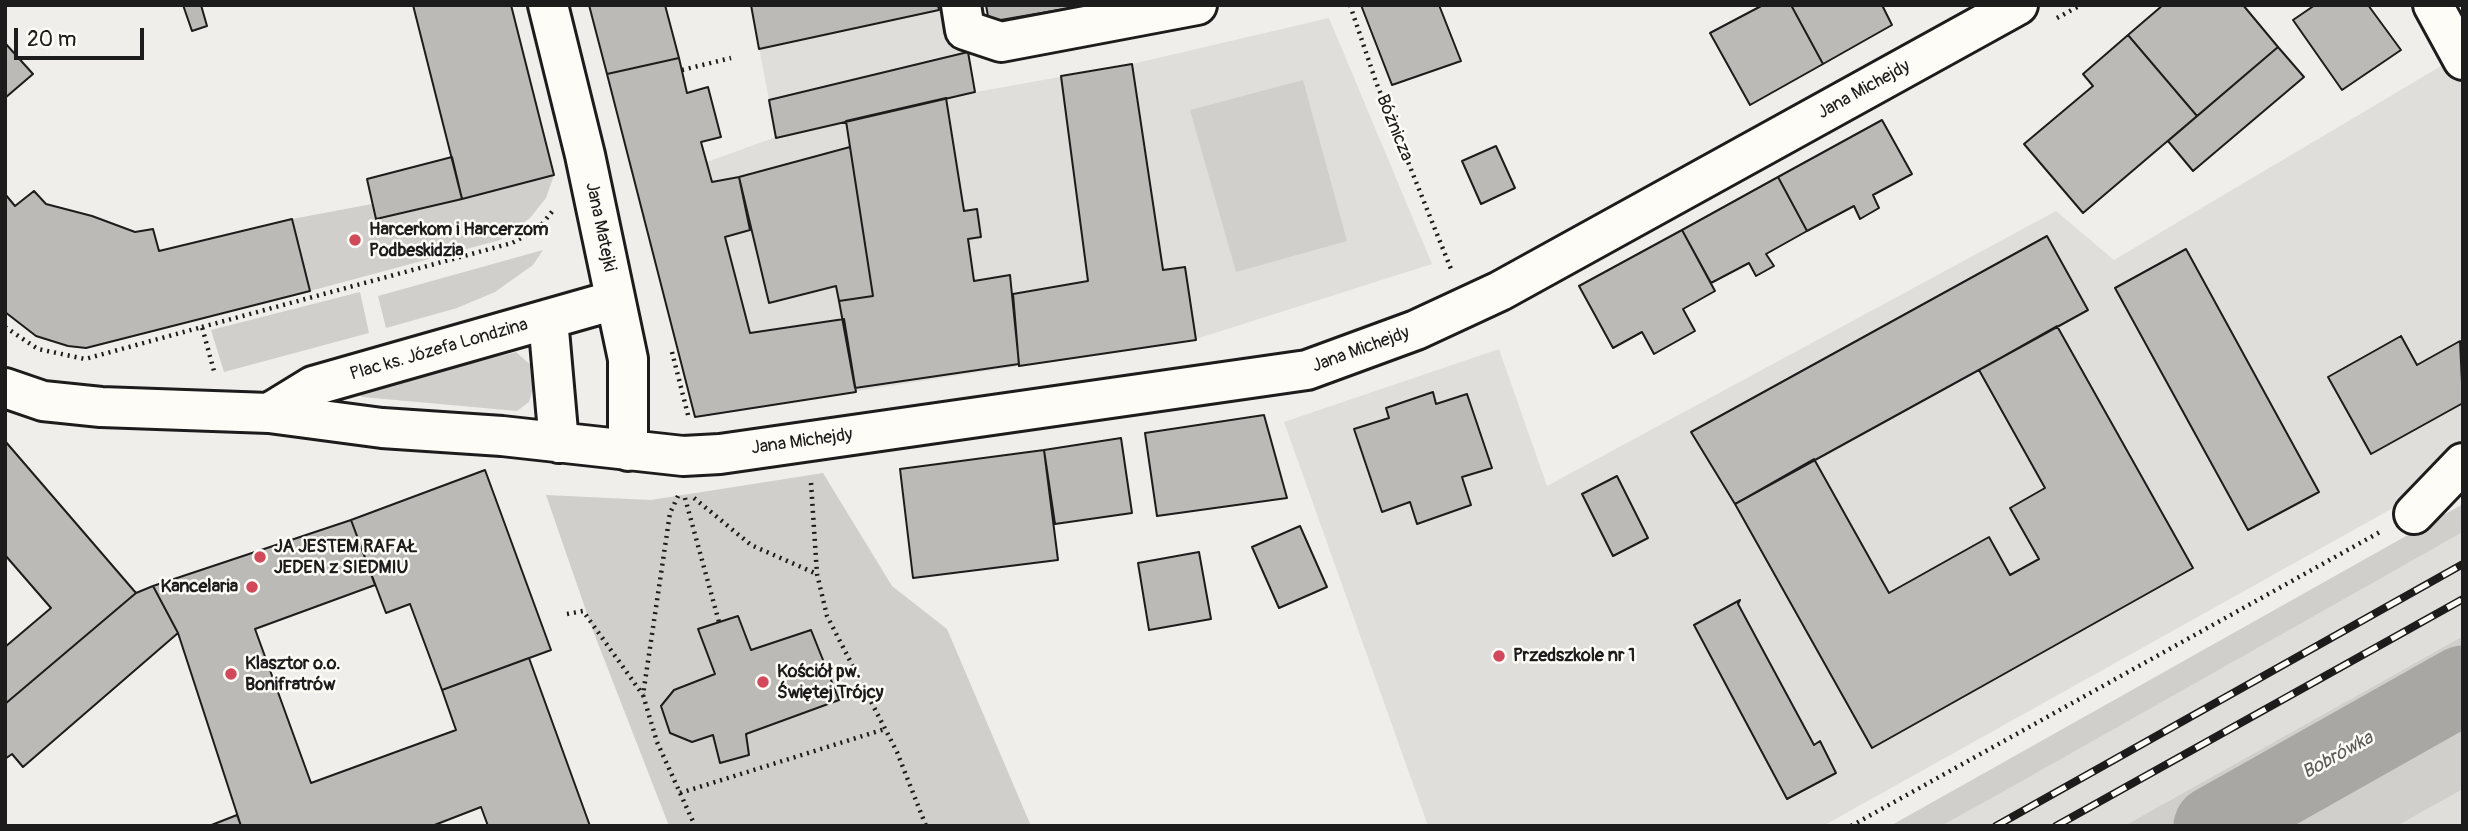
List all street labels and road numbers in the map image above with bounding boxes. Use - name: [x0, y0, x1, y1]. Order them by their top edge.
- street label: Jana Michejdy: [1814, 56, 1914, 124]
- street label: Bóżnicza: [1371, 92, 1417, 164]
- street label: Jana Matejki: [580, 180, 620, 274]
- street label: Plac ks. Józefa Londzina: [347, 314, 531, 386]
- street label: Jana Michejdy: [1309, 322, 1413, 378]
- street label: Jana Michejdy: [750, 424, 854, 460]

